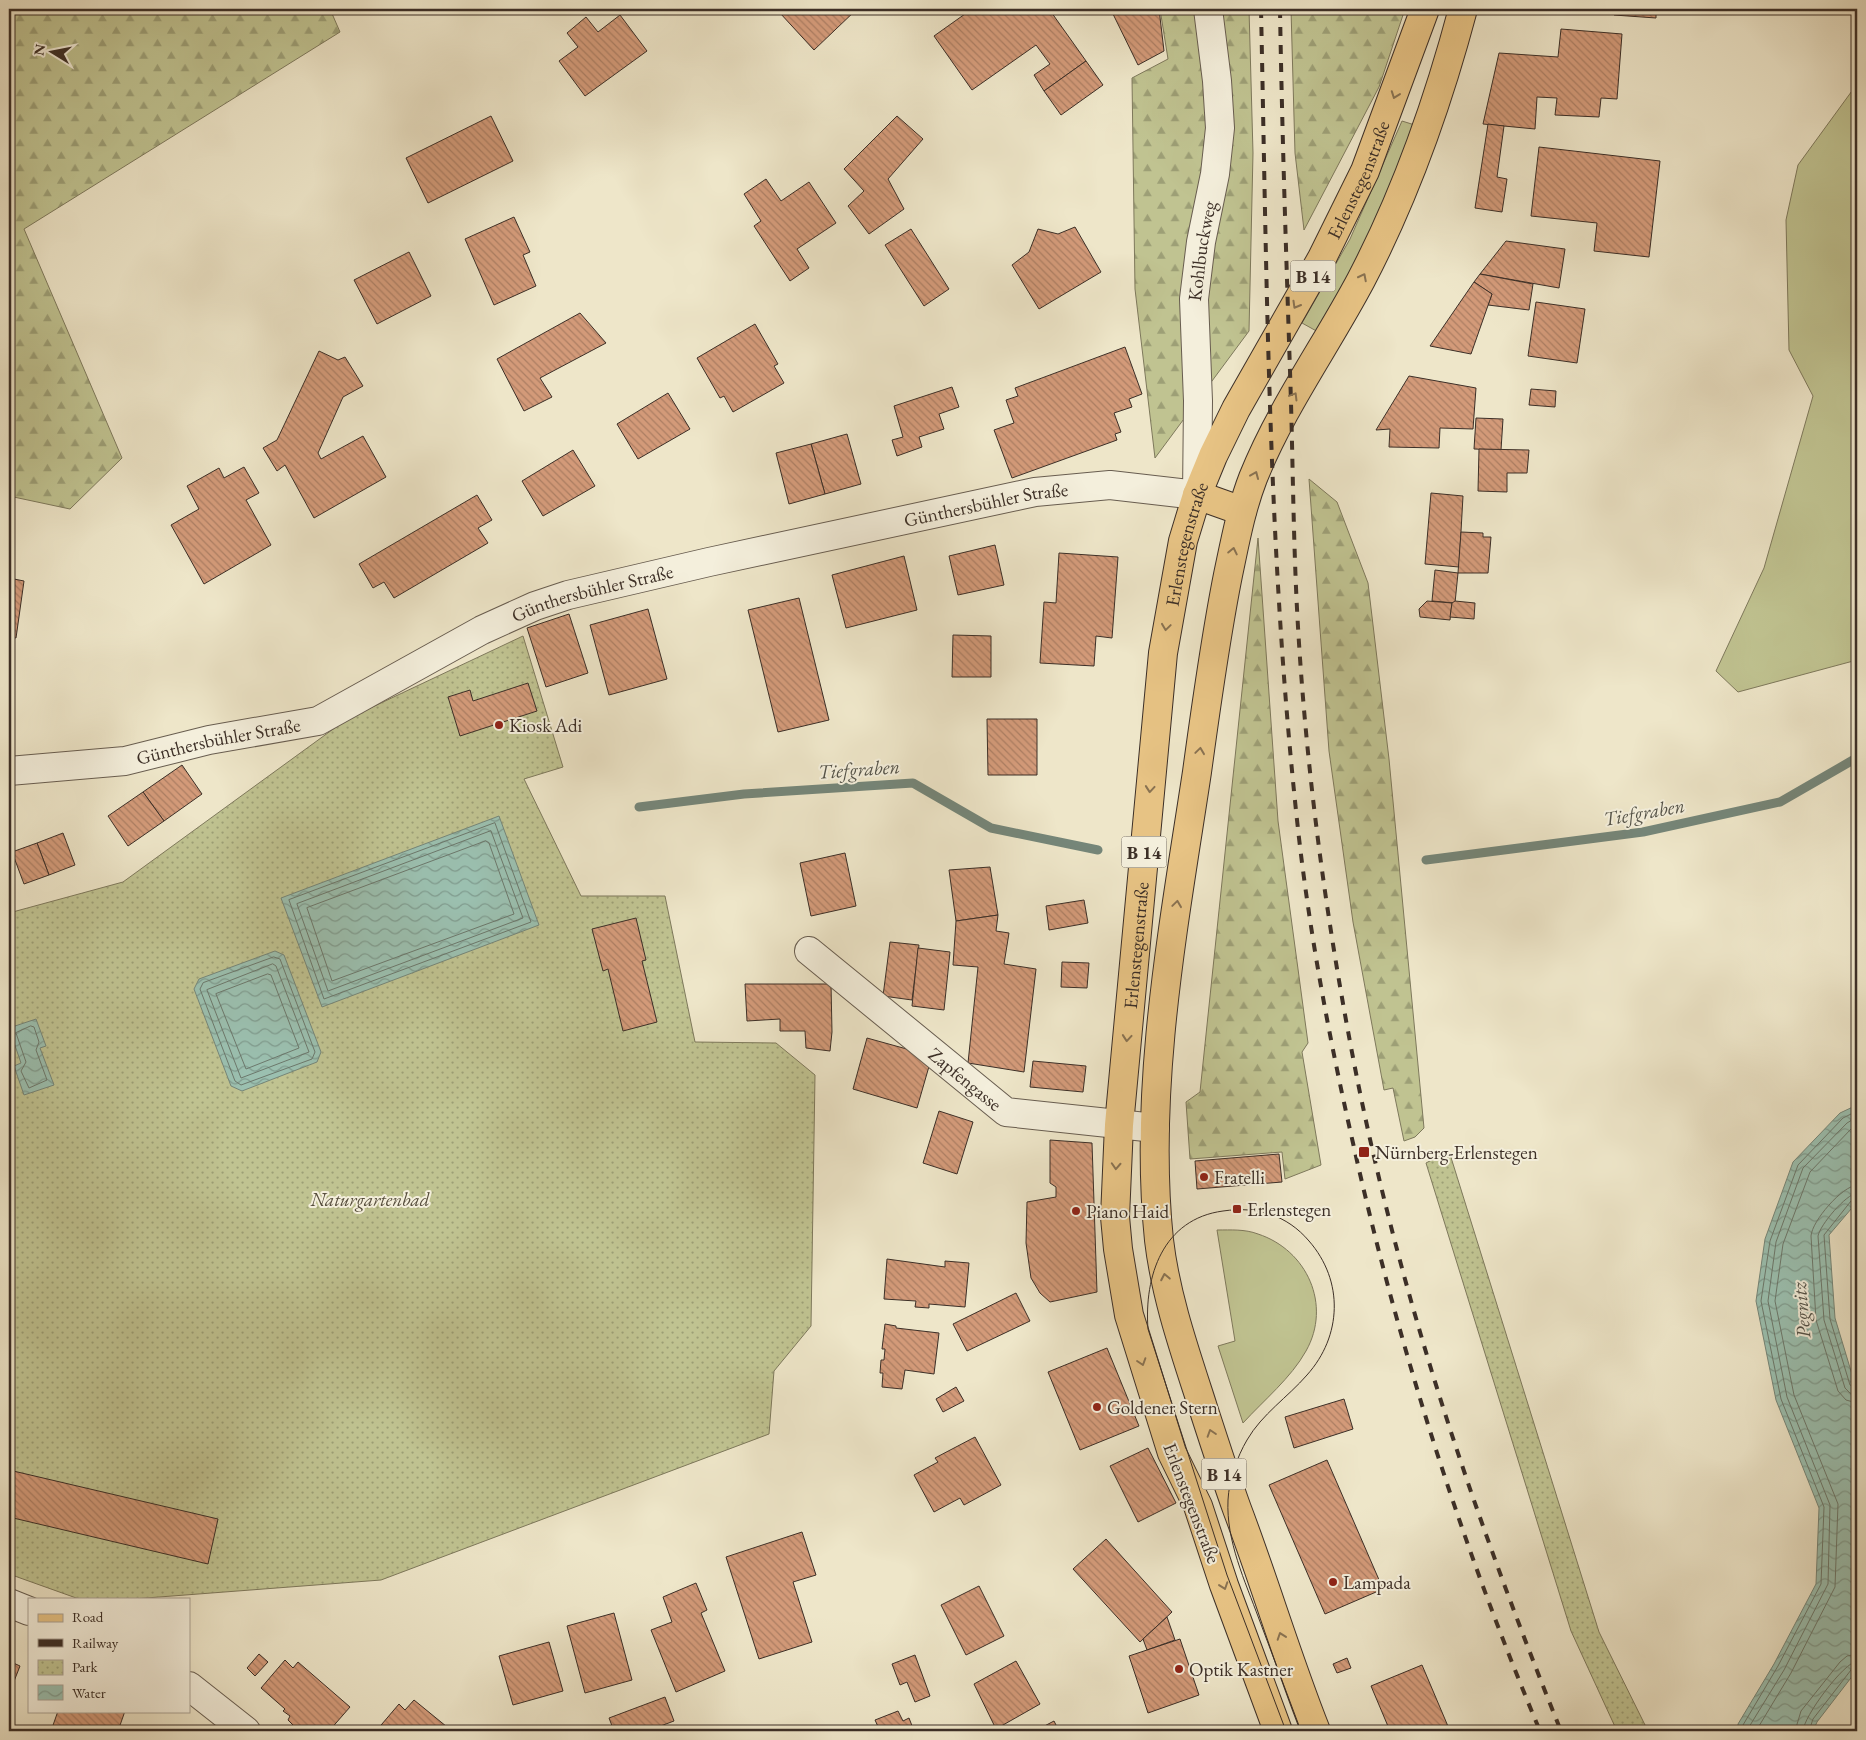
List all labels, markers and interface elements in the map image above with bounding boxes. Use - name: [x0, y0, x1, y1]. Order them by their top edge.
- north arrow: [28, 28, 78, 78]
- text: N: [29, 42, 49, 57]
- one-way arrow: [1391, 90, 1401, 98]
- street label: Erlenstegenstraße: [1321, 117, 1395, 243]
- street label: Kohlbuckweg: [1181, 198, 1222, 302]
- road number: B 14: [1290, 260, 1336, 292]
- one-way arrow: [1357, 273, 1367, 282]
- one-way arrow: [1293, 299, 1303, 308]
- one-way arrow: [1288, 393, 1298, 402]
- one-way arrow: [1249, 471, 1259, 480]
- street label: Günthersbühler Straße: [901, 476, 1069, 532]
- street label: Erlenstegenstraße: [1159, 478, 1214, 608]
- one-way arrow: [1227, 547, 1238, 556]
- street label: Günthersbühler Straße: [507, 558, 675, 628]
- one-way arrow: [1162, 623, 1172, 632]
- street label: Günthersbühler Straße: [134, 712, 302, 770]
- place label: Kiosk Adi: [509, 713, 583, 738]
- marker: Kiosk Adi: [493, 719, 505, 731]
- one-way arrow: [1194, 746, 1204, 755]
- water label: Tiefgraben: [817, 753, 901, 785]
- one-way arrow: [1144, 785, 1155, 793]
- water label: Tiefgraben: [1601, 792, 1687, 832]
- road number: B 14: [1122, 836, 1166, 868]
- street label: Erlenstegenstraße: [1117, 881, 1154, 1010]
- one-way arrow: [1172, 899, 1182, 908]
- one-way arrow: [1122, 1034, 1133, 1042]
- street label: Zapfengasse: [924, 1041, 1007, 1116]
- place label: Nürnberg-Erlenstegen: [1375, 1140, 1538, 1165]
- marker: Nürnberg-Erlenstegen: [1357, 1145, 1371, 1159]
- one-way arrow: [1110, 1162, 1121, 1170]
- place label: Fratelli: [1214, 1165, 1265, 1190]
- marker: Fratelli: [1198, 1171, 1210, 1183]
- park label: Naturgartenbad: [309, 1187, 430, 1212]
- place label: Erlenstegen: [1247, 1197, 1331, 1222]
- place label: Piano Haid: [1086, 1199, 1170, 1224]
- marker: Erlenstegen: [1231, 1203, 1243, 1215]
- marker: Piano Haid: [1070, 1205, 1082, 1217]
- one-way arrow: [1161, 1273, 1171, 1282]
- water label: Pegnitz: [1785, 1280, 1816, 1339]
- one-way arrow: [1136, 1358, 1146, 1366]
- place label: Goldener Stern: [1107, 1395, 1218, 1420]
- marker: Goldener Stern: [1091, 1401, 1103, 1413]
- one-way arrow: [1207, 1429, 1217, 1438]
- street label: Erlenstegenstraße: [1158, 1439, 1226, 1567]
- road number: B 14: [1202, 1458, 1246, 1490]
- place label: Lampada: [1343, 1570, 1411, 1595]
- marker: Lampada: [1327, 1576, 1339, 1588]
- one-way arrow: [1218, 1581, 1228, 1589]
- legend: [28, 1598, 190, 1712]
- text: Road: [72, 1607, 104, 1626]
- text: Railway: [72, 1633, 119, 1652]
- one-way arrow: [1277, 1633, 1287, 1641]
- text: Park: [72, 1657, 99, 1676]
- place label: Optik Kastner: [1189, 1657, 1294, 1682]
- marker: Optik Kastner: [1173, 1663, 1185, 1675]
- text: Water: [72, 1683, 106, 1702]

